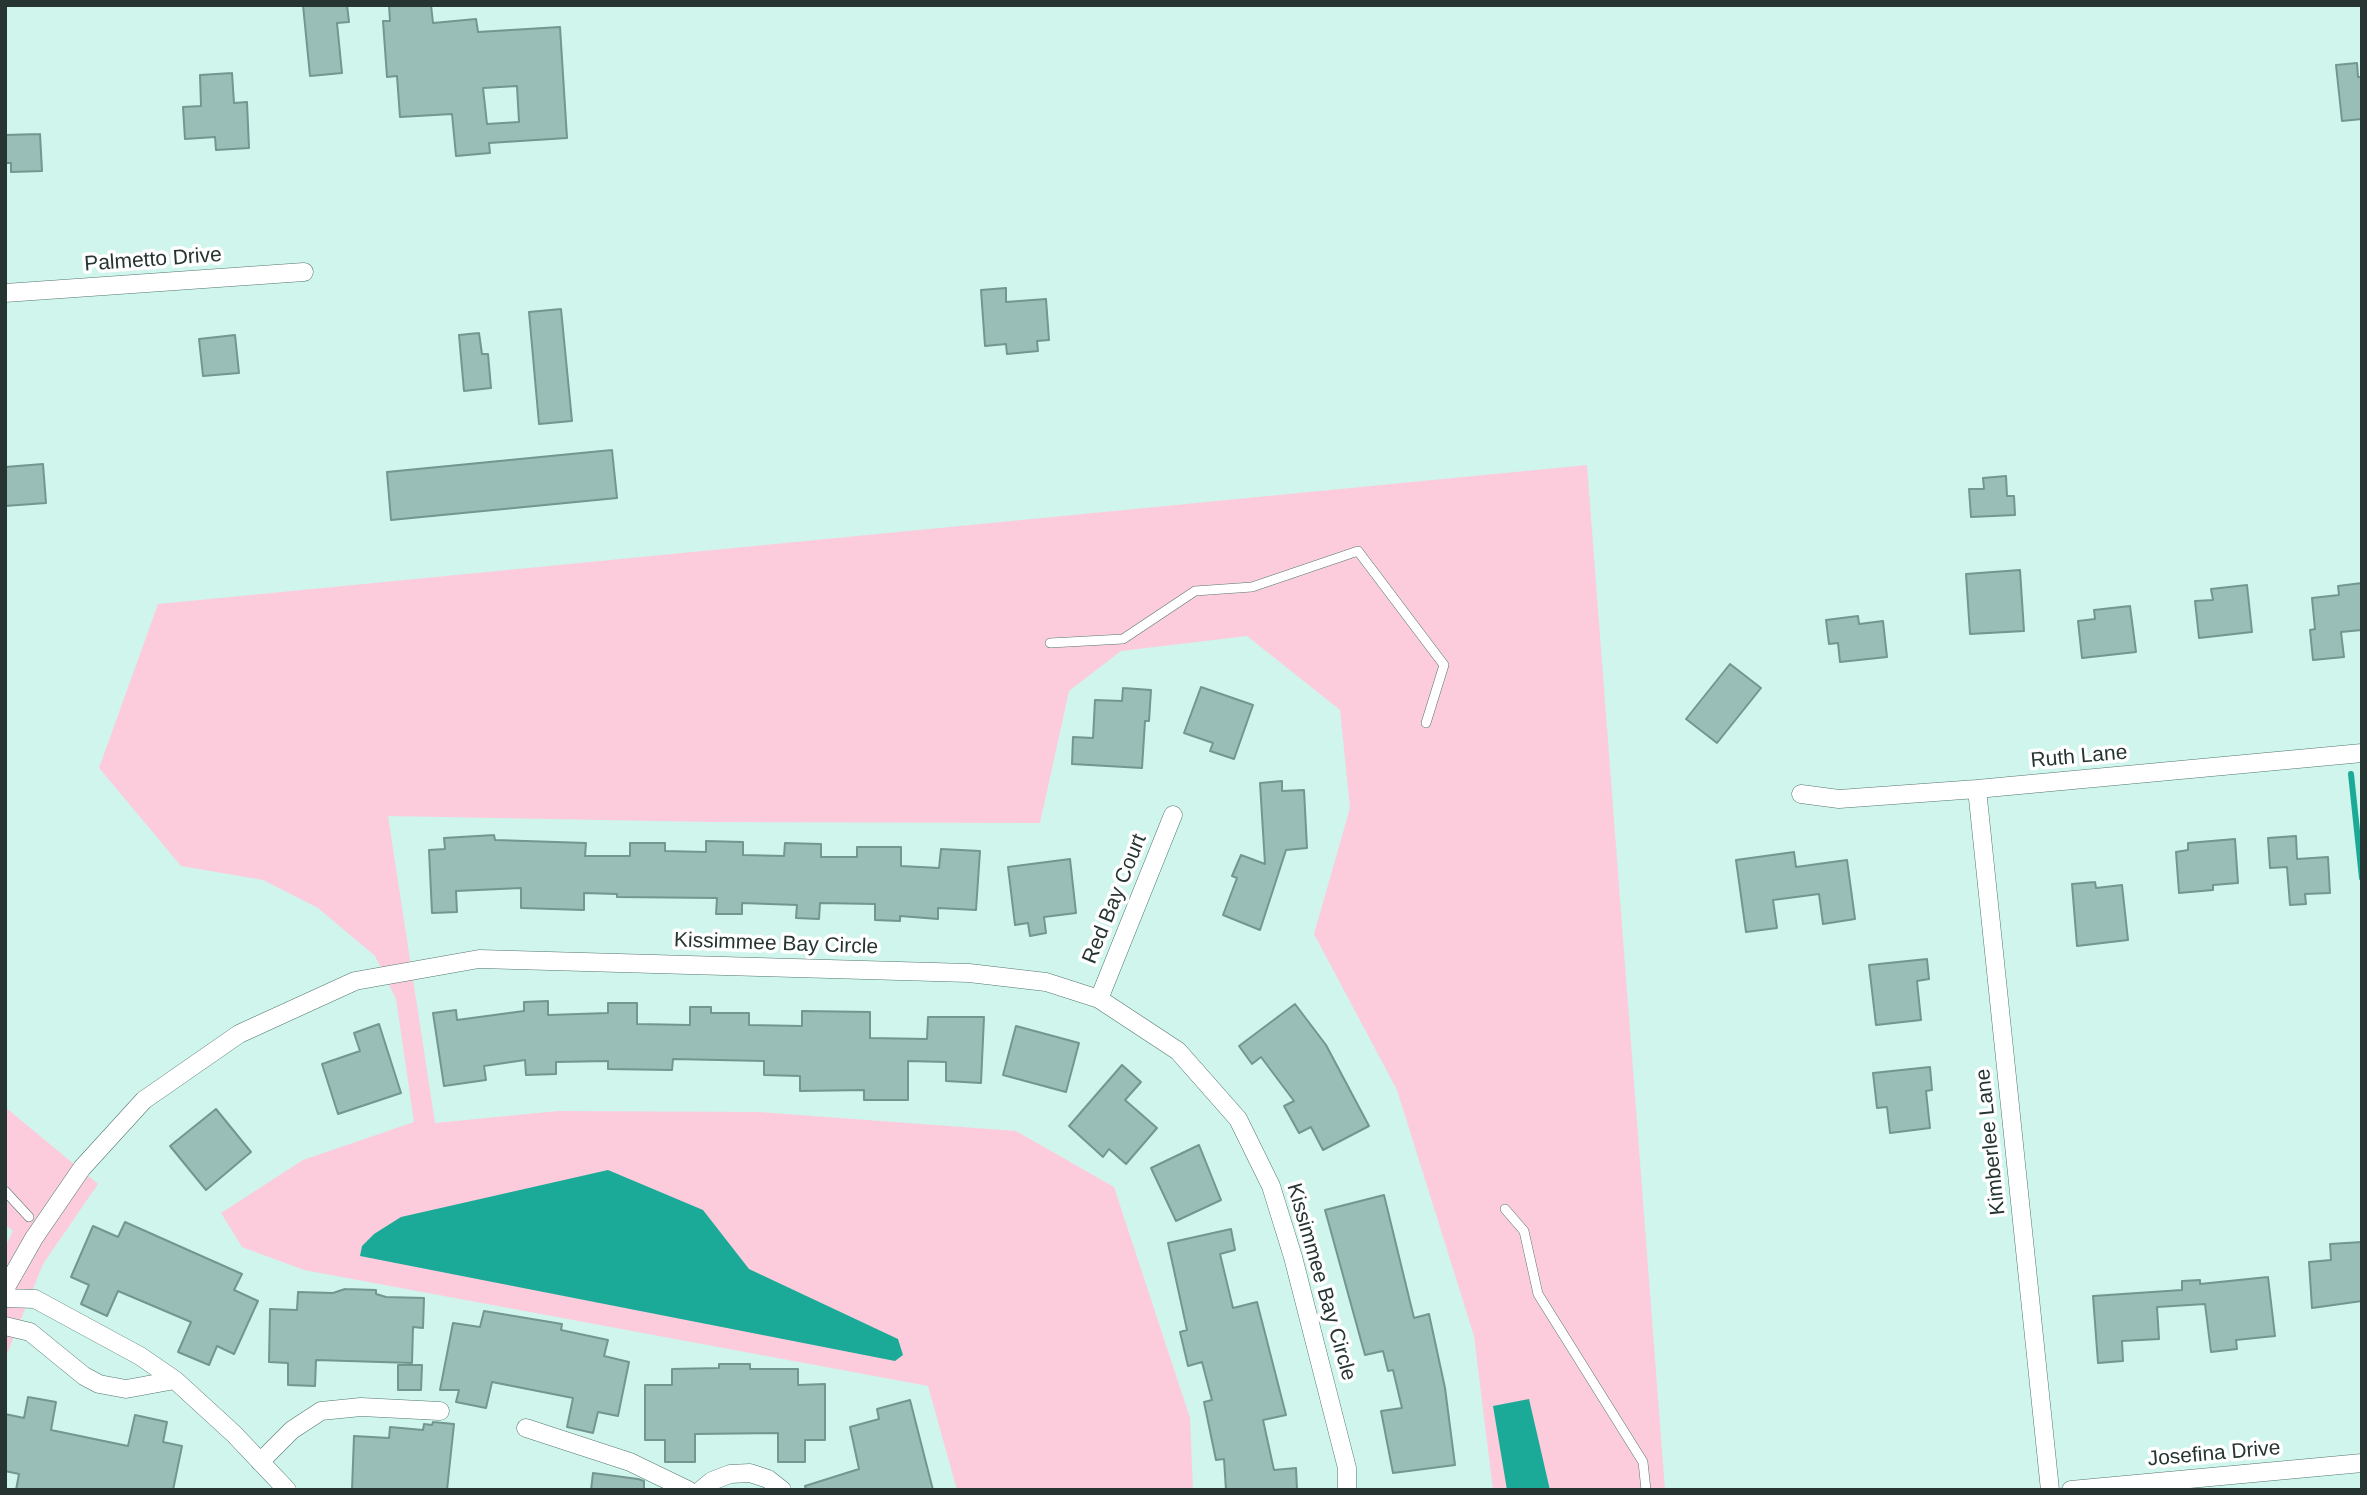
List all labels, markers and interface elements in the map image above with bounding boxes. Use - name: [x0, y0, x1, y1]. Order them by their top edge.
- street label: Palmetto Drive: [83, 243, 223, 277]
- street label: Ruth Lane: [2030, 740, 2128, 774]
- street label: Red Bay Court: [1078, 830, 1152, 968]
- street label: Kissimmee Bay Circle: [674, 928, 878, 960]
- street label: Kimberlee Lane: [1971, 1068, 2011, 1216]
- street label: Kissimmee Bay Circle: [1281, 1180, 1361, 1384]
- street label: Josefina Drive: [2147, 1436, 2281, 1472]

